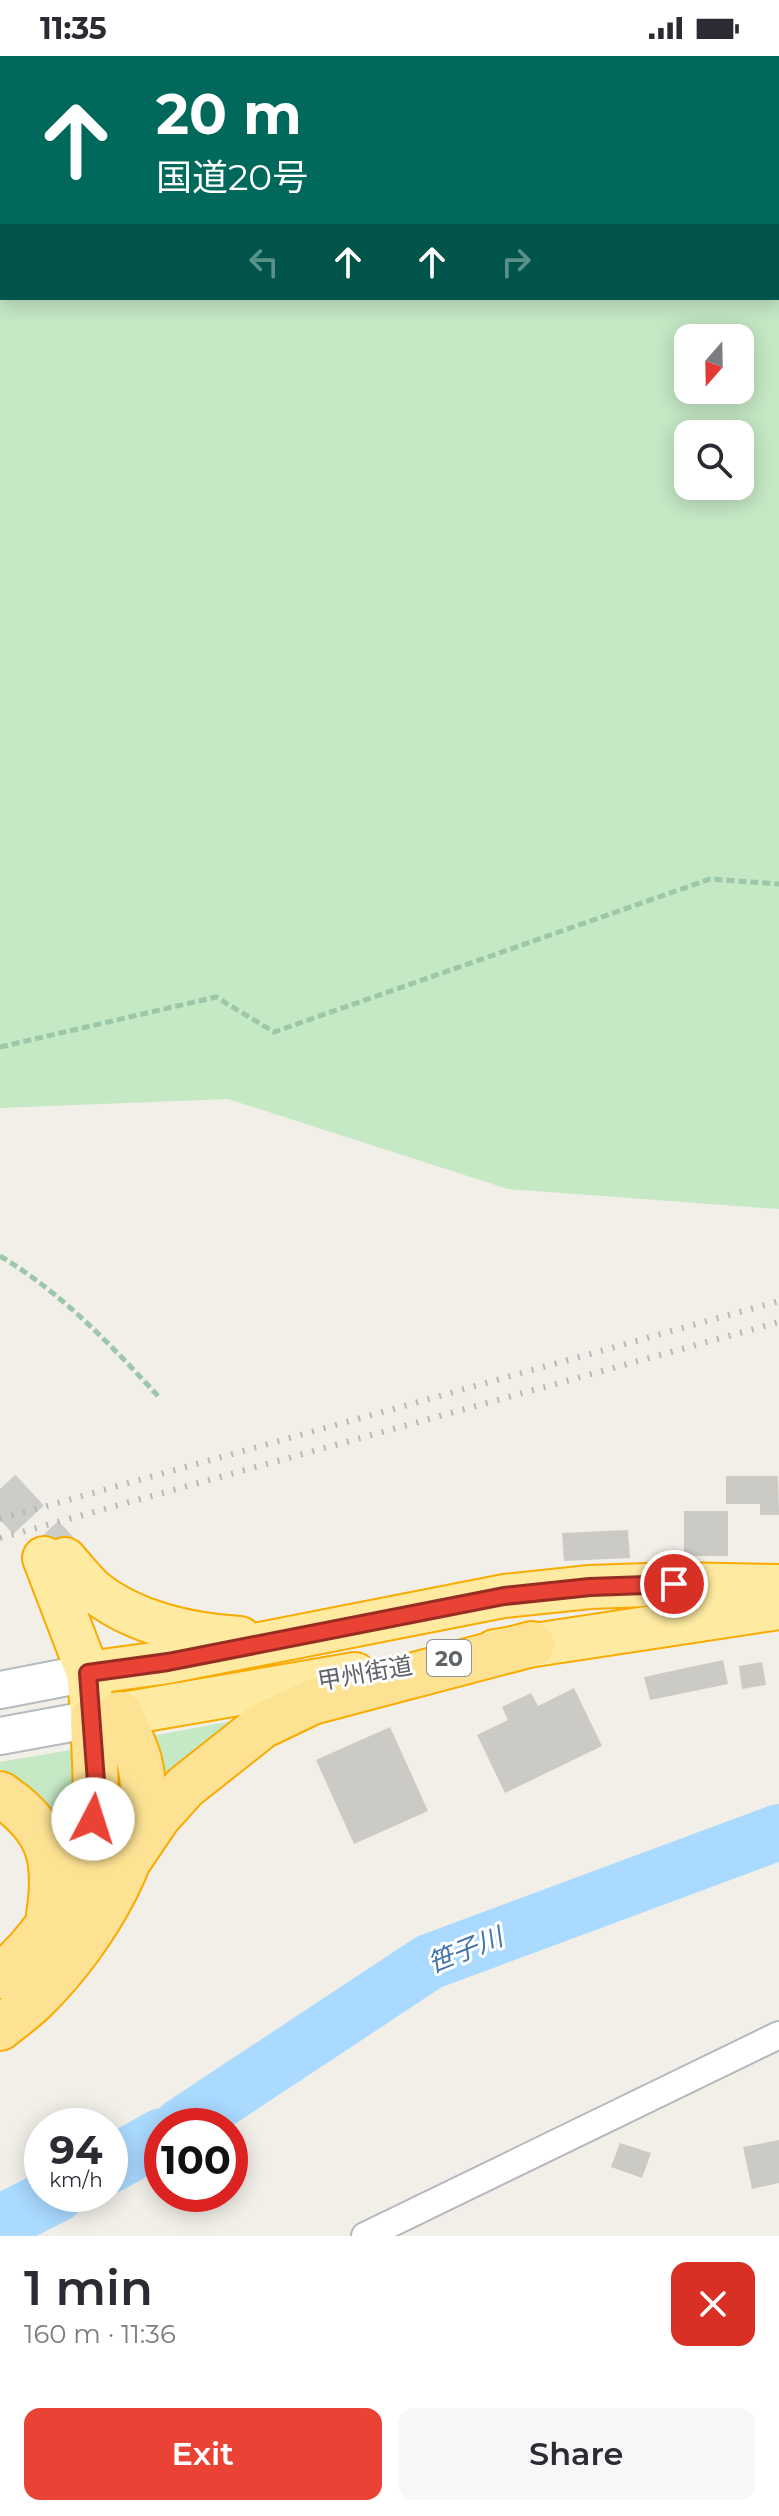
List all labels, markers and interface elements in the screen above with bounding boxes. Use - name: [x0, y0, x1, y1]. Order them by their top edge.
- text: 11:35: [40, 10, 107, 47]
- text: 20 m: [156, 80, 302, 148]
- icon: ahead: [24, 88, 128, 192]
- text: 国道20号: [156, 155, 308, 199]
- icon: left: [242, 240, 286, 284]
- icon: ahead: [326, 240, 370, 284]
- icon: ahead: [410, 240, 454, 284]
- icon: right: [494, 240, 538, 284]
- north arrow: [674, 324, 754, 404]
- map controls: [674, 324, 754, 500]
- button: search: [674, 420, 754, 500]
- pin: [640, 1550, 708, 1618]
- icon: arrive: [652, 1562, 696, 1606]
- road number: 20: [427, 1640, 471, 1676]
- street label: 甲州街道: [315, 1650, 415, 1696]
- position arrow: [51, 1777, 135, 1861]
- water label: 笹子川: [423, 1919, 510, 1979]
- speed limit sign: 100: [144, 2108, 248, 2212]
- text: 94: [49, 2125, 103, 2174]
- text: km/h: [49, 2168, 103, 2192]
- text: 1 min: [24, 2259, 153, 2317]
- button: close: [671, 2262, 755, 2346]
- text: 160 m · 11:36: [24, 2318, 176, 2350]
- button: Exit: [24, 2408, 382, 2500]
- button: Share: [398, 2408, 755, 2500]

